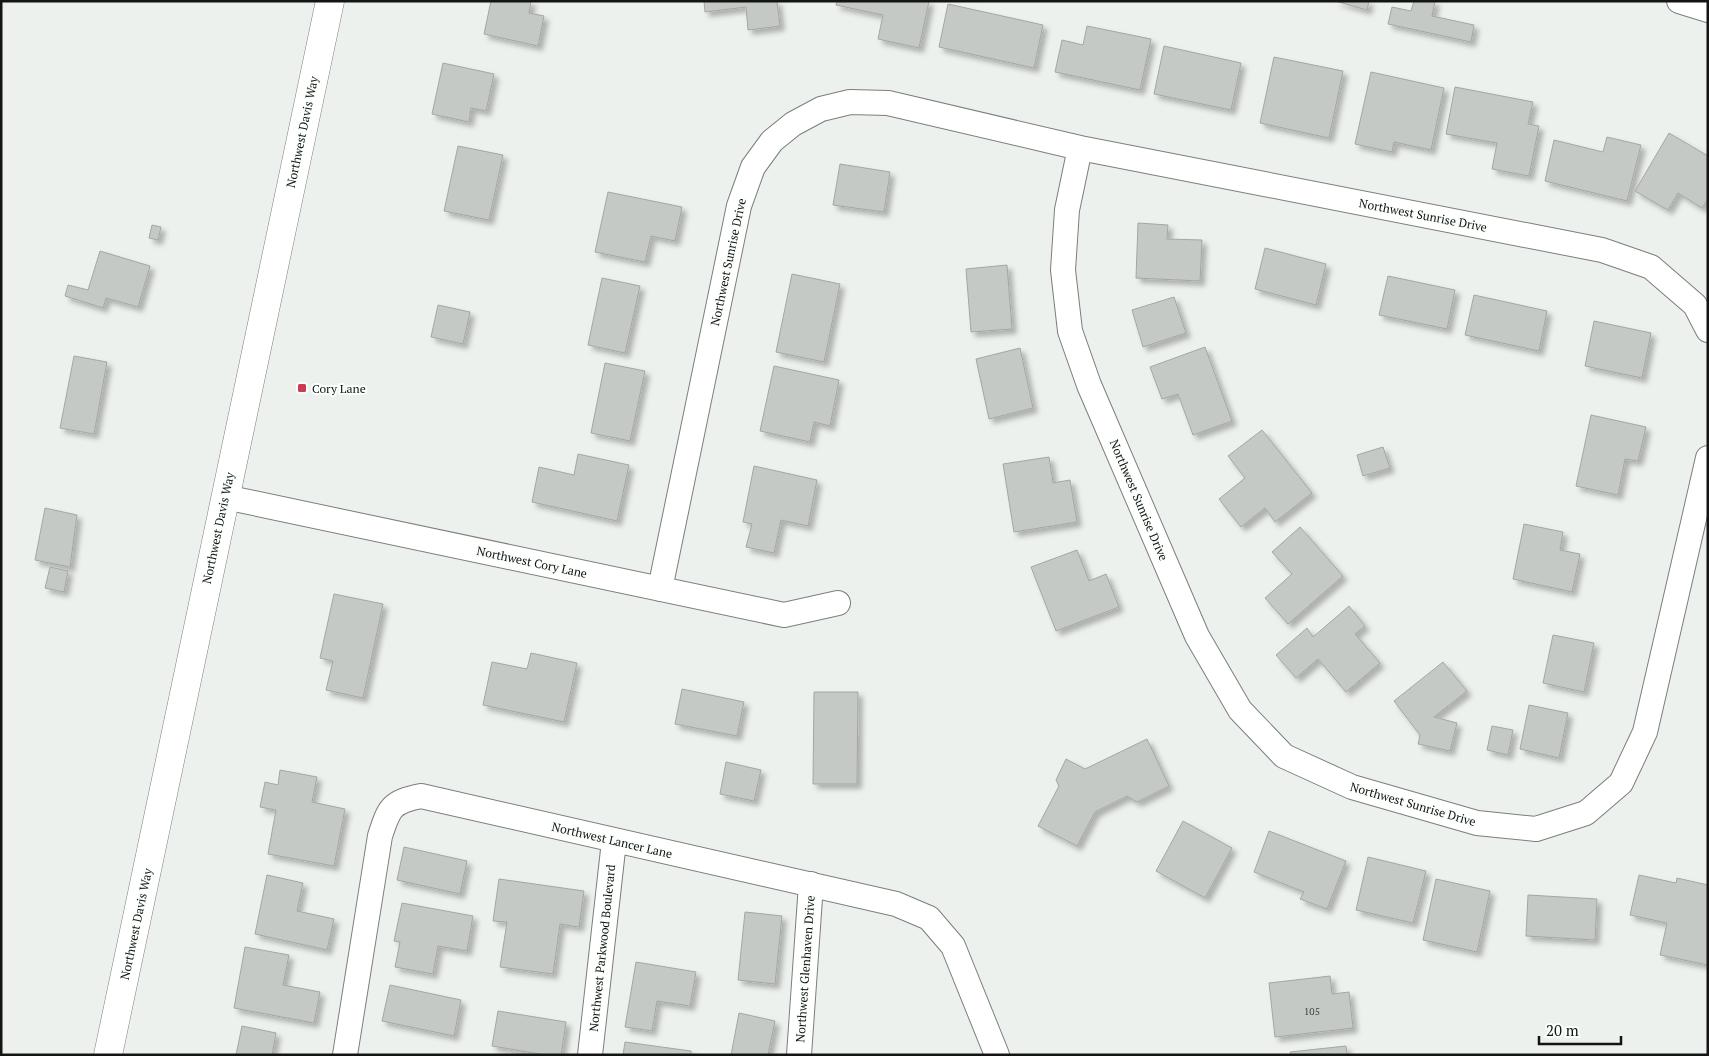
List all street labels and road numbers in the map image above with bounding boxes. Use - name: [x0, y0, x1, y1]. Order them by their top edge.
- street label: Northwest Davis Way: [283, 74, 321, 189]
- street label: Northwest Sunrise Drive: [1358, 195, 1488, 235]
- street label: Northwest Sunrise Drive: [707, 197, 749, 327]
- street label: Northwest Sunrise Drive: [1107, 437, 1171, 563]
- street label: Northwest Davis Way: [199, 470, 237, 585]
- street label: Northwest Cory Lane: [475, 543, 589, 581]
- street label: Northwest Sunrise Drive: [1348, 779, 1478, 829]
- street label: Northwest Lancer Lane: [550, 819, 674, 861]
- street label: Northwest Parkwood Boulevard: [586, 863, 618, 1032]
- street label: Northwest Davis Way: [117, 866, 155, 981]
- street label: Northwest Glenhaven Drive: [792, 895, 818, 1043]

